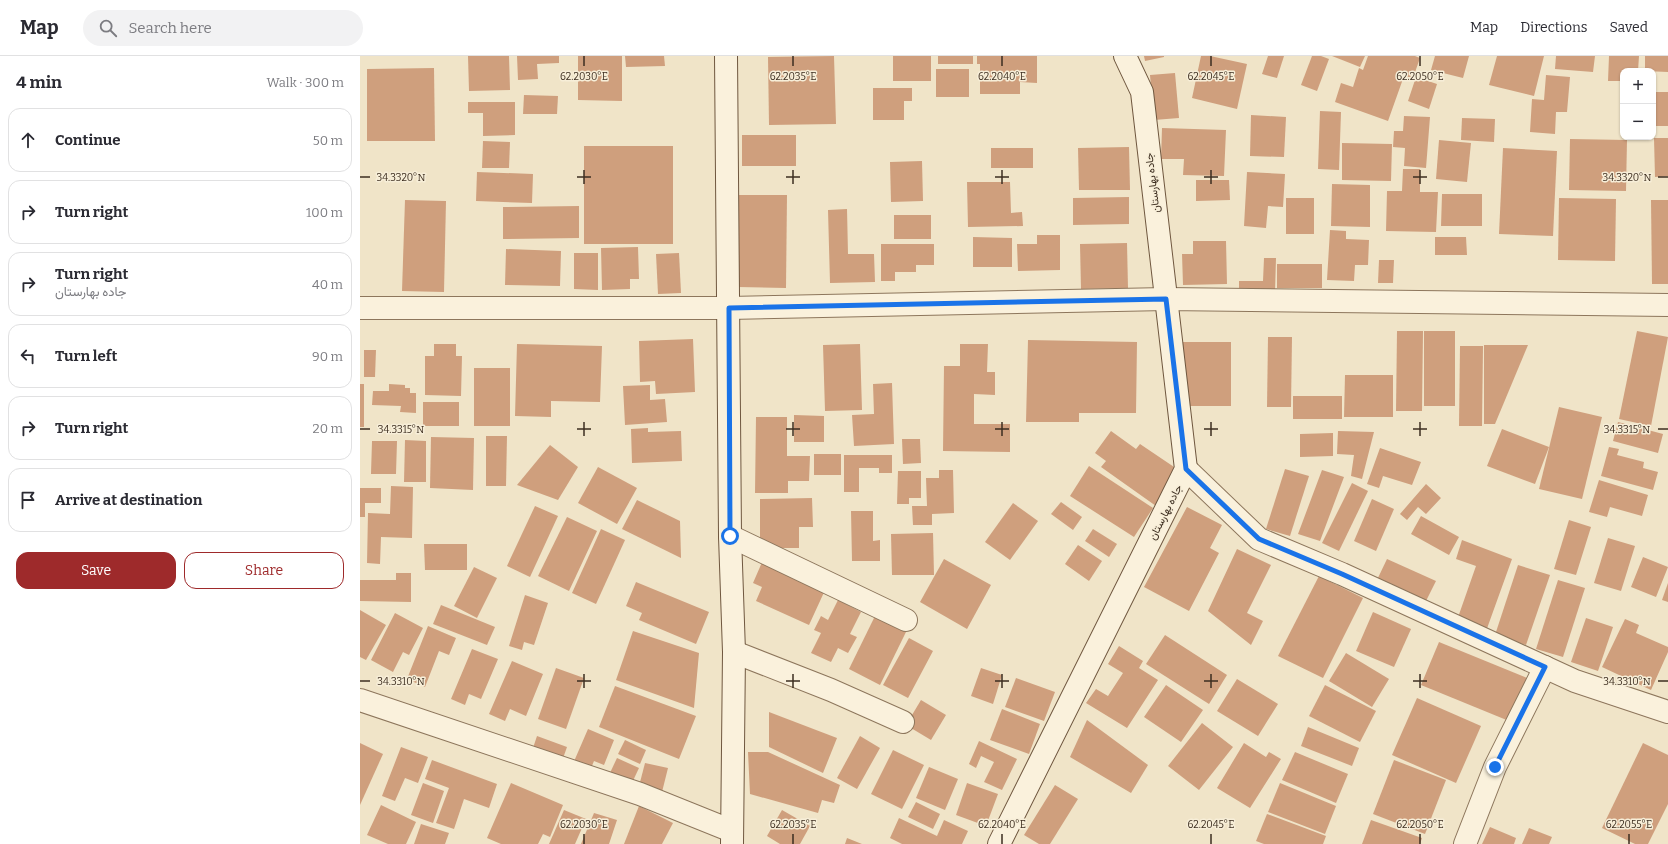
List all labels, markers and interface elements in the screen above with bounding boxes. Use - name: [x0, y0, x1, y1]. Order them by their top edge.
- search box: [83, 10, 363, 46]
- text: Map: [20, 16, 59, 39]
- icon: search: [97, 17, 119, 39]
- text: Search here: [129, 19, 212, 37]
- text: Map: [1470, 19, 1498, 36]
- text: Directions: [1520, 19, 1588, 36]
- text: Saved: [1610, 19, 1648, 36]
- map controls: [1620, 68, 1656, 140]
- button: +: [1620, 68, 1656, 104]
- text: 62.2030°E: [560, 71, 608, 83]
- text: 62.2035°E: [770, 71, 816, 83]
- text: 62.2040°E: [978, 71, 1026, 83]
- text: 62.2045°E: [1188, 71, 1234, 83]
- text: 62.2050°E: [1396, 71, 1444, 83]
- text: 4 min: [16, 72, 62, 93]
- text: Walk · 300 m: [267, 75, 344, 90]
- button: −: [1620, 104, 1656, 140]
- icon: ahead: [17, 129, 39, 151]
- text: Continue: [55, 131, 121, 149]
- text: 50 m: [313, 133, 343, 148]
- street label: جاده بهارستان: [1142, 152, 1163, 214]
- text: 34.3320°N: [377, 172, 426, 184]
- text: 34.3320°N: [1603, 172, 1652, 184]
- icon: right: [17, 201, 39, 223]
- text: Turn right: [55, 203, 128, 221]
- text: 100 m: [306, 205, 343, 220]
- text: Turn right: [55, 265, 128, 283]
- icon: right: [17, 273, 39, 295]
- text: 40 m: [312, 277, 343, 292]
- text: جاده بهارستان: [55, 284, 127, 299]
- icon: left: [17, 345, 39, 367]
- text: Turn left: [55, 347, 117, 365]
- text: 90 m: [312, 349, 343, 364]
- icon: right: [17, 417, 39, 439]
- text: Turn right: [55, 419, 128, 437]
- text: 20 m: [313, 421, 343, 436]
- text: 34.3315°N: [378, 424, 424, 436]
- text: 34.3315°N: [1604, 424, 1650, 436]
- street label: جاده بهارستان: [1146, 482, 1185, 542]
- icon: arrive: [17, 489, 39, 511]
- text: Arrive at destination: [55, 491, 202, 509]
- route start: [721, 527, 739, 545]
- button: Save: [16, 552, 176, 589]
- button: Share: [184, 552, 344, 589]
- text: 34.3310°N: [377, 676, 425, 688]
- text: 34.3310°N: [1603, 676, 1651, 688]
- route end: [1486, 758, 1504, 776]
- text: 62.2030°E: [560, 819, 608, 831]
- text: 62.2035°E: [770, 819, 816, 831]
- text: 62.2040°E: [978, 819, 1026, 831]
- text: 62.2045°E: [1188, 819, 1234, 831]
- text: 62.2050°E: [1396, 819, 1444, 831]
- text: 62.2055°E: [1606, 819, 1652, 831]

